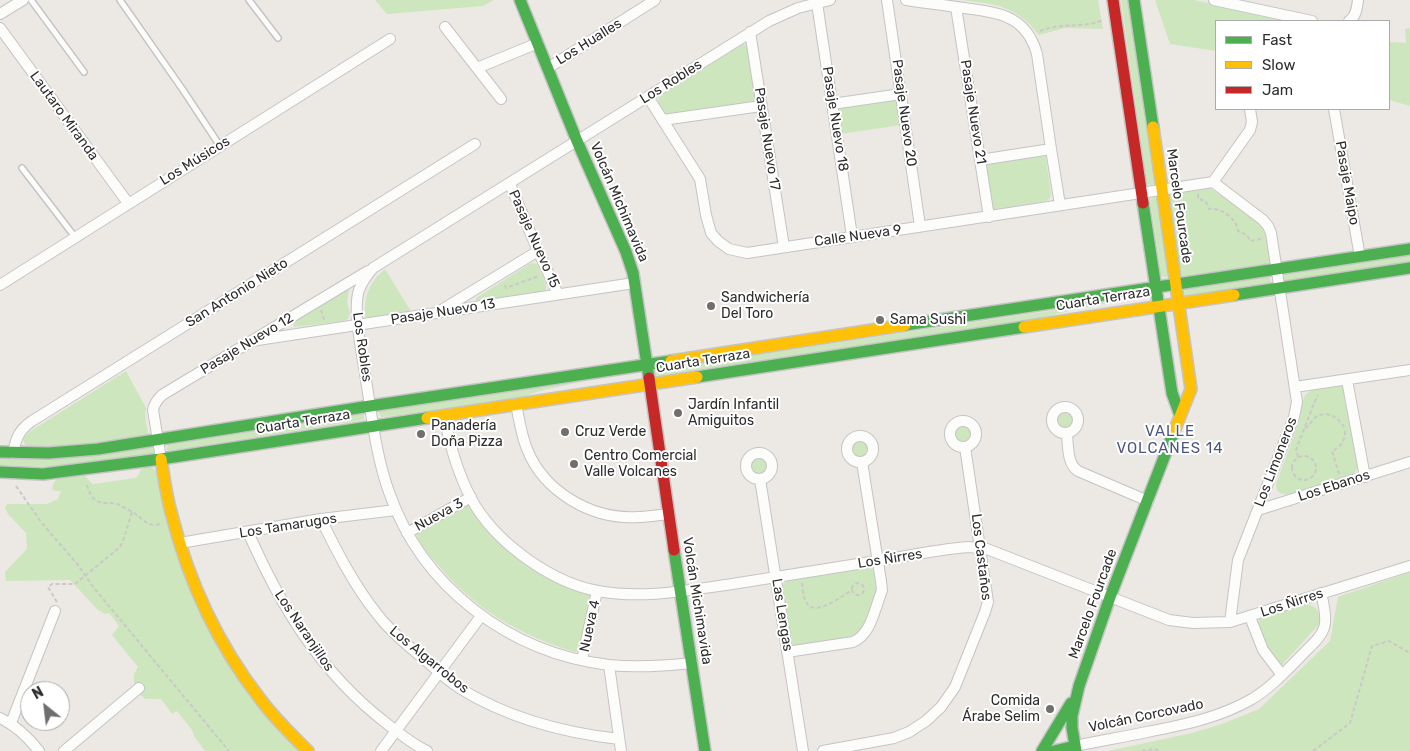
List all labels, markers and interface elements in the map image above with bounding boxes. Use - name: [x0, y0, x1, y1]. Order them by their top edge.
- street label: Los Hualles: [553, 15, 625, 69]
- legend: [1215, 20, 1390, 110]
- text: Fast: [1262, 31, 1292, 49]
- street label: Los Robles: [637, 56, 705, 108]
- text: Slow: [1262, 56, 1295, 74]
- street label: Pasaje Nuevo 20: [888, 58, 920, 168]
- street label: Pasaje Nuevo 21: [956, 59, 990, 165]
- street label: Pasaje Nuevo 18: [818, 65, 852, 173]
- street label: Lautaro Miranda: [26, 68, 102, 164]
- text: Jam: [1262, 81, 1293, 99]
- street label: Pasaje Nuevo 17: [751, 86, 783, 192]
- street label: Los Músicos: [157, 133, 233, 189]
- street label: Volcán Michimavida: [586, 140, 652, 264]
- street label: Pasaje Maipo: [1331, 140, 1363, 226]
- street label: Marcelo Fourcade: [1163, 148, 1195, 264]
- street label: Pasaje Nuevo 15: [505, 187, 563, 291]
- street label: Calle Nueva 9: [813, 222, 903, 250]
- street label: San Antonio Nieto: [183, 255, 291, 331]
- street label: Cuarta Terraza: [1055, 283, 1151, 315]
- place label: Sandwichería Del Toro: [721, 290, 809, 322]
- street label: Pasaje Nuevo 13: [390, 295, 496, 329]
- marker: Sandwichería Del Toro: [705, 300, 717, 312]
- street label: Pasaje Nuevo 12: [198, 310, 296, 378]
- street label: Los Robles: [349, 311, 375, 383]
- place label: Sama Sushi: [890, 312, 966, 328]
- marker: Sama Sushi: [874, 314, 886, 326]
- street label: Cuarta Terraza: [655, 345, 751, 377]
- place label: Jardín Infantil Amiguitos: [688, 397, 779, 430]
- street label: Cuarta Terraza: [255, 406, 351, 438]
- marker: Jardín Infantil Amiguitos: [672, 407, 684, 419]
- street label: Los Limoneros: [1251, 415, 1301, 509]
- place label: Panadería Doña Pizza: [431, 418, 503, 451]
- district label: VALLE VOLCANES 14: [1115, 423, 1225, 458]
- place label: Cruz Verde: [575, 424, 646, 440]
- marker: Cruz Verde: [559, 426, 571, 438]
- marker: Panadería Doña Pizza: [415, 428, 427, 440]
- place label: Centro Comercial Valle Volcanes: [584, 448, 697, 481]
- marker: Centro Comercial Valle Volcanes: [568, 458, 580, 470]
- street label: Los Ebanos: [1296, 466, 1372, 506]
- street label: Nueva 3: [412, 495, 466, 535]
- street label: Los Tamarugos: [238, 510, 338, 542]
- street label: Los Castaños: [967, 513, 995, 601]
- street label: Volcán Michimavida: [679, 536, 715, 666]
- street label: Los Ñirres: [857, 546, 923, 572]
- street label: Marcelo Fourcade: [1065, 547, 1121, 661]
- street label: Las Lengas: [768, 577, 796, 653]
- street label: Los Ñirres: [1259, 585, 1325, 621]
- street label: Los Naranjillos: [271, 587, 337, 675]
- street label: Nueva 4: [576, 598, 604, 654]
- street label: Los Algarrobos: [386, 623, 472, 697]
- north arrow: [20, 681, 70, 731]
- text: N: [29, 683, 46, 703]
- place label: Comida Árabe Selim: [962, 693, 1040, 726]
- street label: Volcán Corcovado: [1087, 696, 1205, 736]
- marker: Comida Árabe Selim: [1044, 703, 1056, 715]

